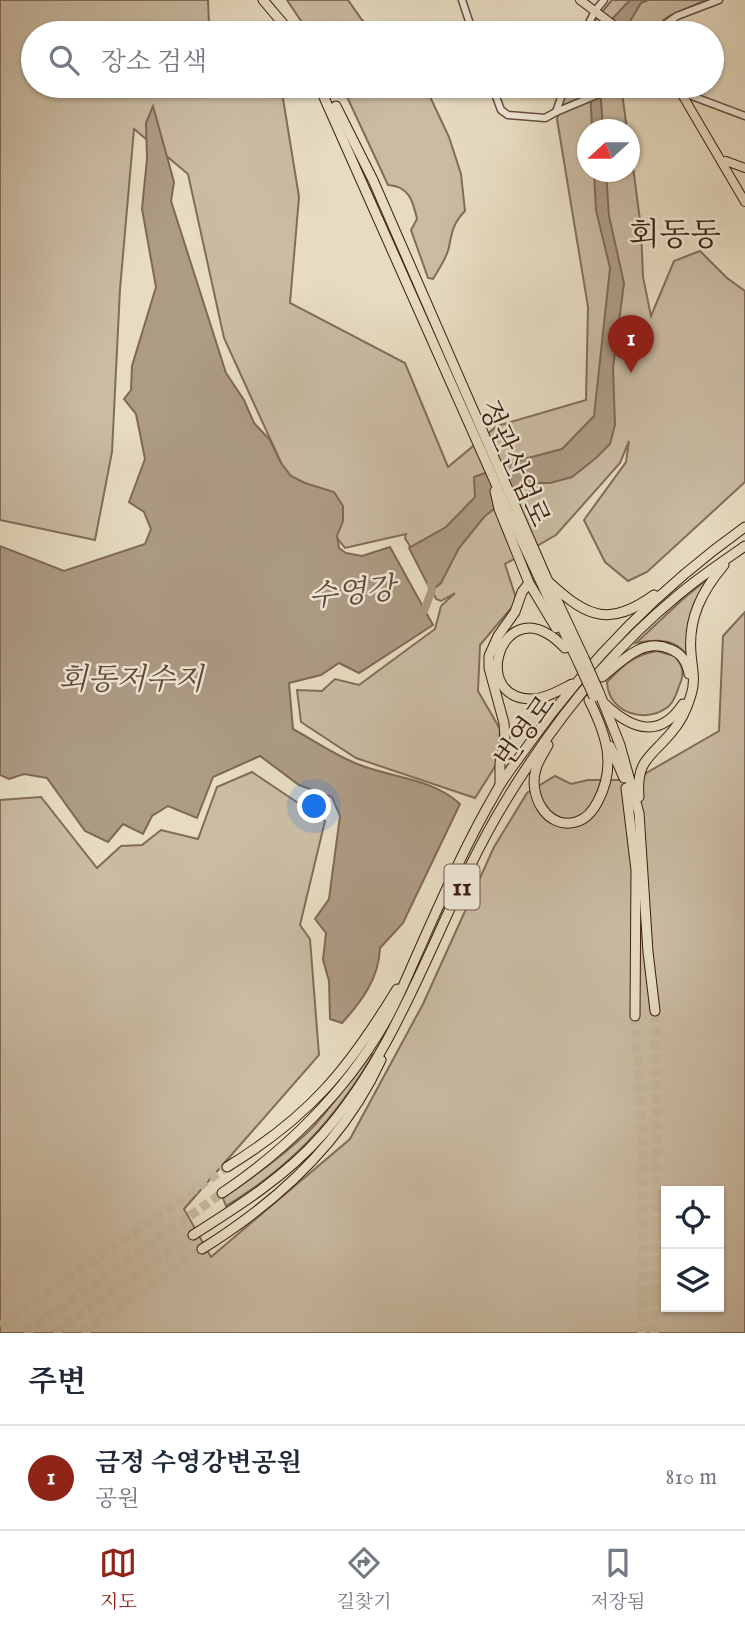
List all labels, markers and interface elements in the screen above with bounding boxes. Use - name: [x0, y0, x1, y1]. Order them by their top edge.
- search box: [21, 21, 724, 98]
- icon: search: [45, 41, 83, 79]
- text: 장소 검색: [101, 46, 207, 79]
- north arrow: [577, 119, 640, 182]
- district label: 회동동: [629, 216, 721, 257]
- pin: 1: [608, 315, 654, 373]
- street label: 정관산업로: [470, 395, 556, 533]
- water label: 수영강: [307, 570, 401, 617]
- water label: 회동저수지: [59, 662, 205, 700]
- street label: 번영로: [488, 689, 564, 775]
- your location: [297, 789, 331, 823]
- road number: 11: [444, 864, 480, 909]
- map controls: [661, 1186, 724, 1312]
- button: locate: [661, 1186, 724, 1249]
- button: layers: [661, 1249, 724, 1312]
- text: 주변: [28, 1364, 86, 1402]
- text: 금정 수영강변공원: [95, 1447, 302, 1480]
- text: 1: [47, 1463, 55, 1492]
- text: 810 m: [665, 1463, 717, 1492]
- text: 공원: [95, 1485, 139, 1514]
- tab: 지도: [99, 1544, 137, 1615]
- tab: 길찾기: [336, 1544, 391, 1615]
- tab: 저장됨: [590, 1544, 646, 1615]

